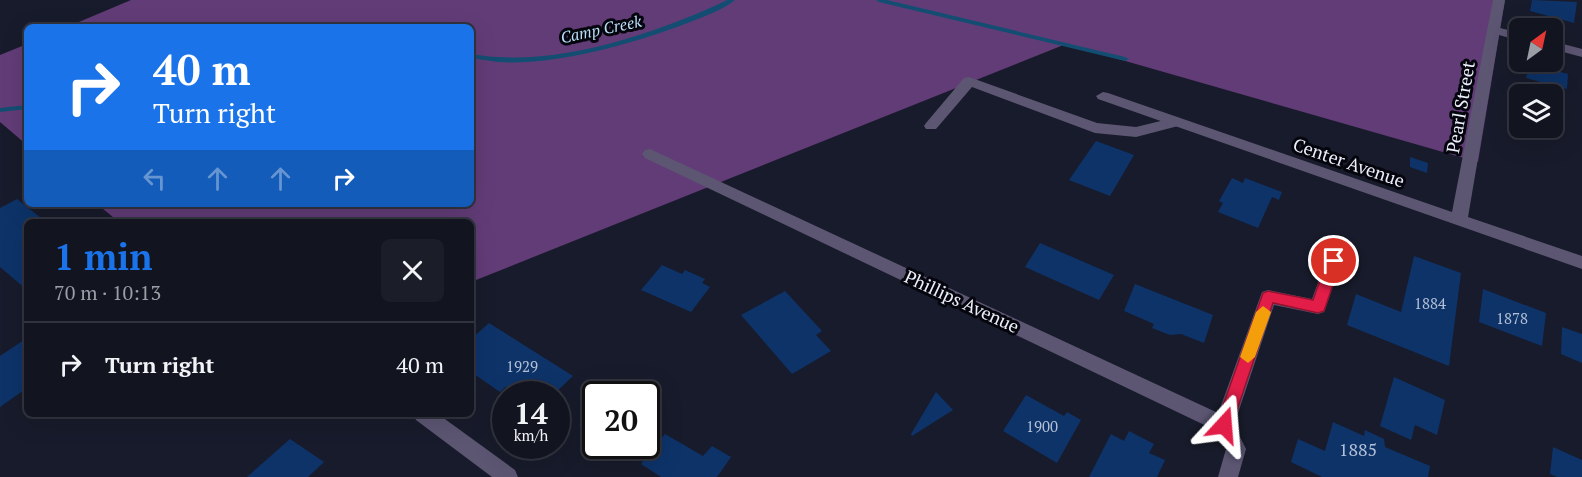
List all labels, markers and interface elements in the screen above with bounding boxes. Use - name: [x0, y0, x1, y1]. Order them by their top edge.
- water label: Camp Creek: [558, 10, 644, 48]
- north arrow: [1509, 18, 1563, 72]
- map controls: [1509, 18, 1563, 138]
- text: 40 m: [153, 41, 251, 97]
- icon: right: [54, 48, 132, 126]
- street label: Pearl Street: [1440, 59, 1480, 155]
- button: layers: [1509, 84, 1563, 138]
- text: Turn right: [153, 95, 276, 131]
- street label: Center Avenue: [1290, 132, 1408, 192]
- icon: left: [138, 162, 171, 195]
- icon: ahead: [201, 162, 234, 195]
- icon: ahead: [264, 162, 297, 195]
- icon: right: [327, 162, 360, 195]
- text: 1 min: [54, 233, 152, 280]
- pin: [1308, 235, 1359, 286]
- button: close: [381, 239, 444, 302]
- icon: arrive: [1317, 244, 1350, 277]
- street label: Phillips Avenue: [901, 264, 1023, 338]
- text: 70 m · 10:13: [54, 279, 161, 306]
- house number: 1884: [1414, 293, 1446, 313]
- house number: 1878: [1496, 308, 1528, 328]
- icon: right: [54, 348, 87, 381]
- text: Turn right: [105, 350, 214, 379]
- text: 40 m: [396, 350, 444, 379]
- house number: 1929: [506, 356, 538, 376]
- speed limit sign: 20: [582, 381, 660, 459]
- text: 14: [514, 393, 548, 433]
- position arrow: [1192, 393, 1256, 457]
- house number: 1900: [1026, 416, 1058, 436]
- text: km/h: [514, 425, 548, 445]
- house number: 1885: [1339, 437, 1377, 461]

